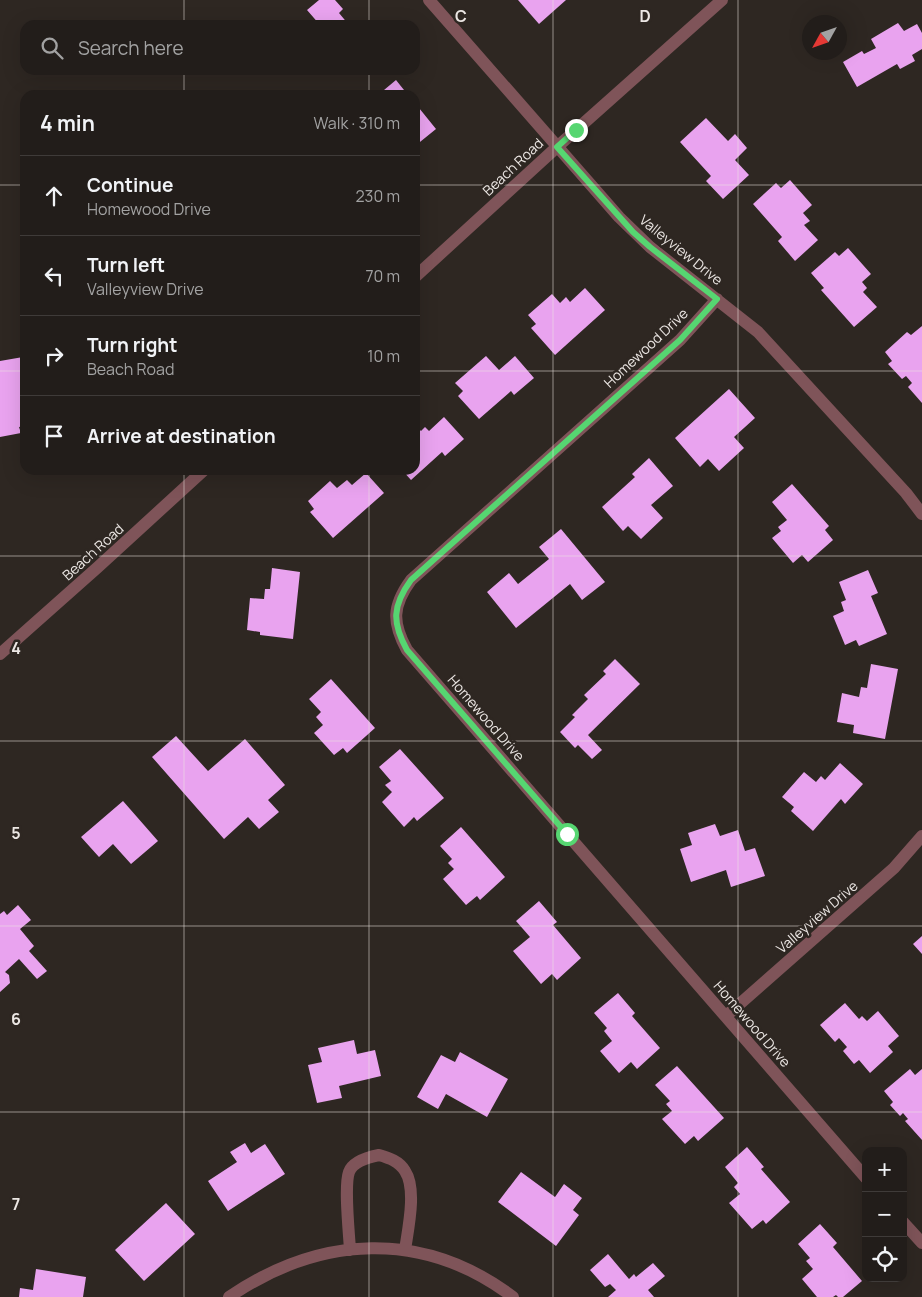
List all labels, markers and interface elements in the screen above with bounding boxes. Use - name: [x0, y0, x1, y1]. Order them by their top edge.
- text: C: [455, 5, 467, 27]
- text: D: [639, 5, 651, 27]
- north arrow: [802, 15, 847, 60]
- search box: [20, 20, 420, 75]
- icon: search: [38, 34, 66, 62]
- text: Search here: [78, 35, 184, 61]
- text: 4 min: [40, 109, 95, 137]
- text: Walk · 310 m: [314, 112, 400, 134]
- route end: [565, 119, 588, 142]
- street label: Beach Road: [478, 134, 547, 200]
- text: Continue: [87, 172, 173, 198]
- icon: ahead: [40, 182, 68, 210]
- text: 230 m: [356, 185, 400, 207]
- text: Homewood Drive: [87, 198, 211, 220]
- street label: Valleyview Drive: [636, 210, 727, 289]
- text: Turn left: [87, 252, 165, 278]
- icon: left: [40, 262, 68, 290]
- text: 70 m: [365, 265, 400, 287]
- text: Valleyview Drive: [87, 278, 204, 300]
- street label: Homewood Drive: [600, 304, 692, 392]
- text: Turn right: [87, 332, 177, 358]
- icon: right: [40, 342, 68, 370]
- text: 10 m: [367, 345, 400, 367]
- text: Beach Road: [87, 358, 174, 380]
- icon: arrive: [40, 422, 68, 450]
- text: Arrive at destination: [87, 423, 276, 449]
- street label: Beach Road: [58, 519, 127, 584]
- text: 4: [11, 637, 21, 659]
- street label: Homewood Drive: [444, 671, 529, 765]
- text: 5: [11, 822, 21, 844]
- route start: [556, 823, 579, 846]
- street label: Valleyview Drive: [772, 876, 861, 957]
- street label: Homewood Drive: [710, 977, 795, 1071]
- text: 6: [11, 1008, 21, 1030]
- map controls: [862, 1147, 907, 1282]
- button: +: [862, 1147, 907, 1192]
- button: −: [862, 1192, 907, 1237]
- text: 7: [12, 1193, 20, 1215]
- button: locate: [862, 1237, 907, 1282]

